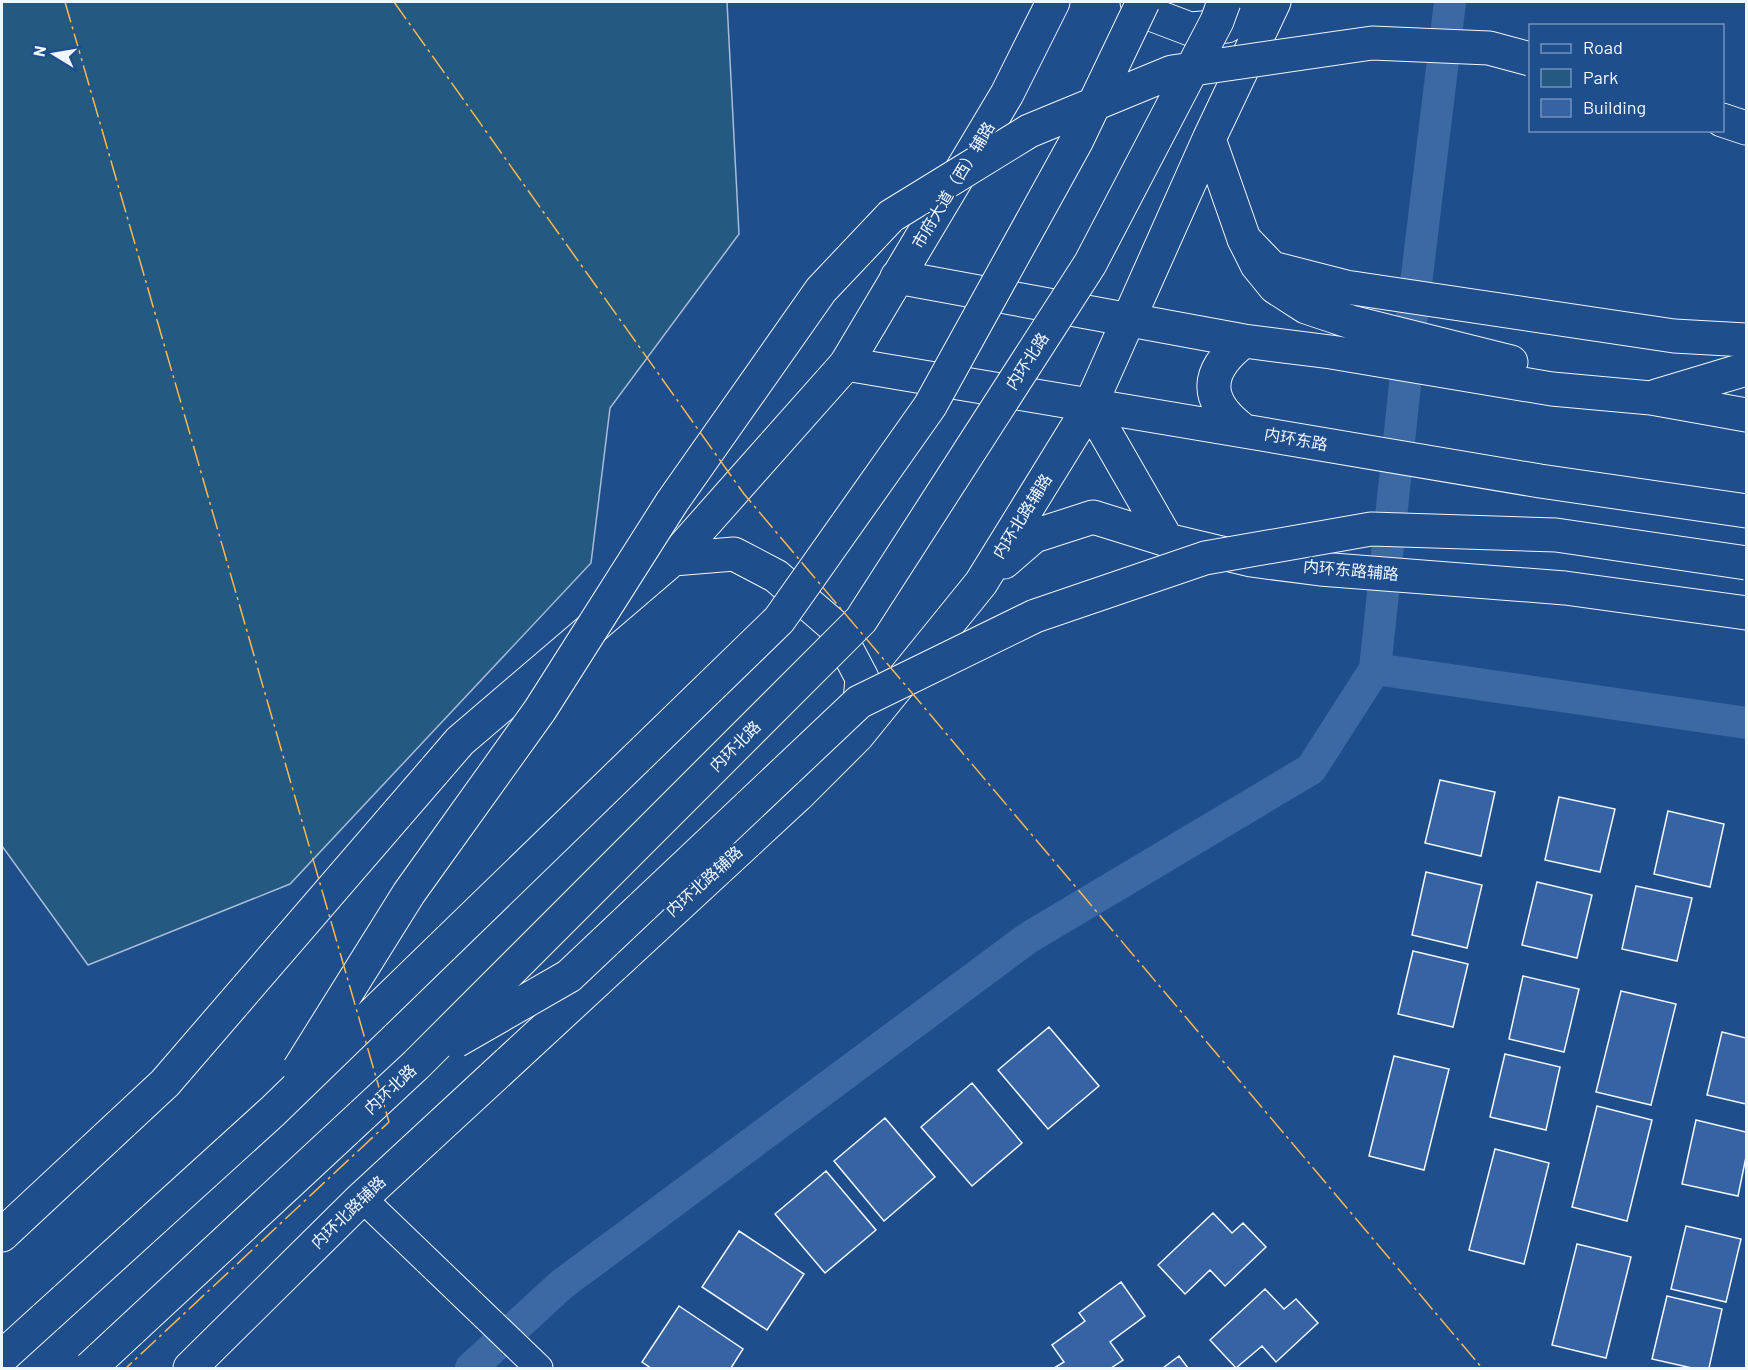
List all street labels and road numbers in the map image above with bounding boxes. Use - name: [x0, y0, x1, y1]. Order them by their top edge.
- street label: 市府大道（西）辅路: [907, 118, 998, 251]
- street label: 内环北路: [1001, 329, 1052, 393]
- street label: 内环东路: [1263, 424, 1329, 453]
- street label: 内环北路辅路: [988, 470, 1055, 561]
- street label: 内环东路辅路: [1302, 556, 1400, 583]
- street label: 内环北路: [705, 716, 764, 775]
- street label: 内环北路辅路: [662, 841, 746, 920]
- street label: 内环北路: [360, 1060, 420, 1117]
- street label: 内环北路辅路: [307, 1171, 389, 1252]

